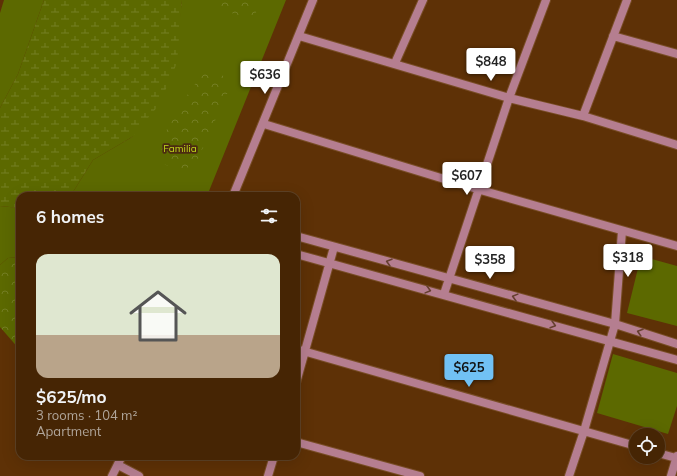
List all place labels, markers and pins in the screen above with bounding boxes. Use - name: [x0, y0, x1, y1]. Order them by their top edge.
- pin: $848: [467, 48, 515, 82]
- pin: $636: [241, 61, 289, 95]
- pin: $607: [443, 162, 491, 196]
- pin: $318: [604, 244, 652, 278]
- pin: $358: [466, 246, 514, 280]
- pin: $625: [445, 354, 493, 388]

